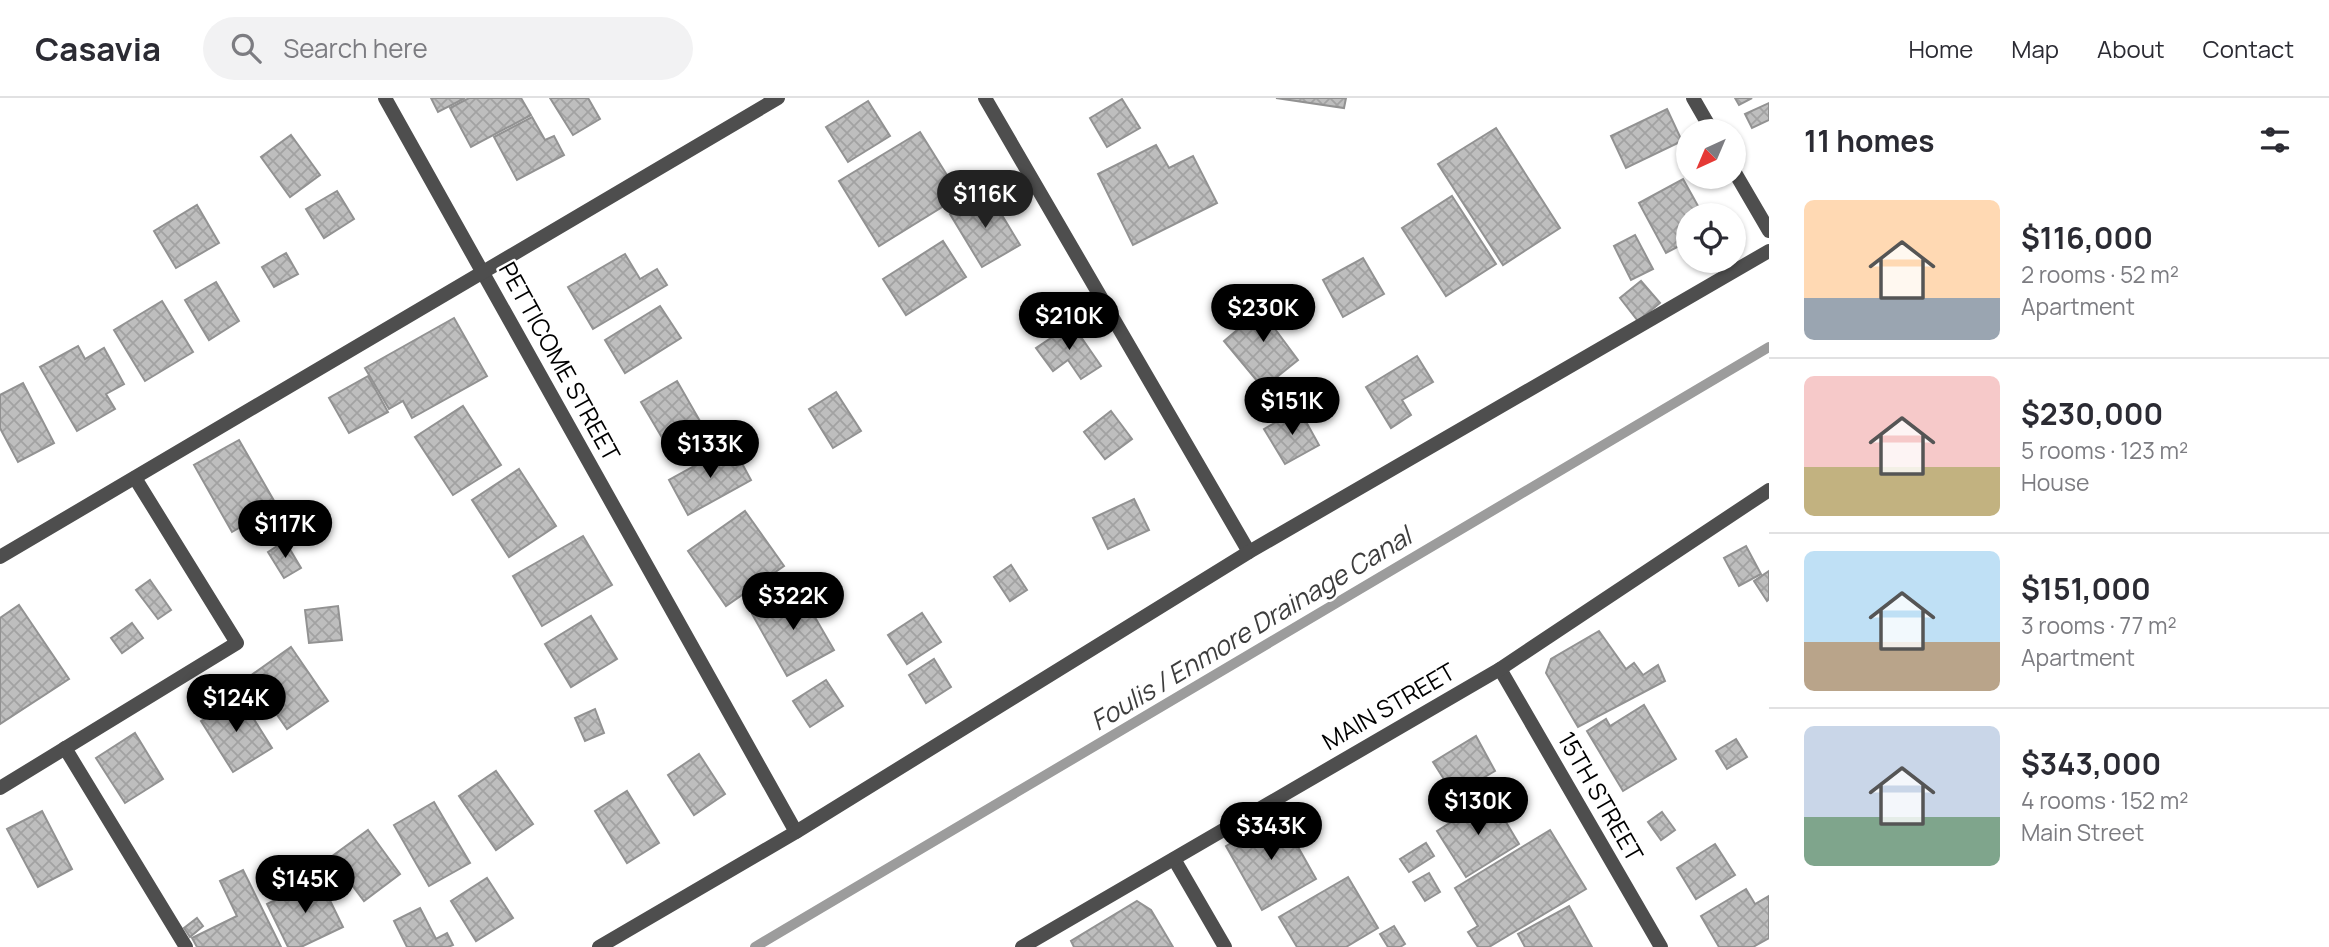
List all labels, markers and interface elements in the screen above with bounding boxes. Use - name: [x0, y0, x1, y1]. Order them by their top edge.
- search box: [203, 17, 693, 80]
- text: Casavia: [35, 26, 161, 71]
- icon: search: [227, 29, 265, 67]
- text: Search here: [283, 30, 428, 66]
- text: Home: [1908, 32, 1973, 65]
- text: Map: [2011, 32, 2059, 65]
- text: About: [2097, 32, 2165, 65]
- text: Contact: [2203, 32, 2294, 65]
- north arrow: [1676, 119, 1746, 189]
- map controls: [1676, 119, 1746, 273]
- text: 11 homes: [1804, 120, 1935, 161]
- icon: filters: [2256, 121, 2294, 159]
- pin: $116K: [936, 170, 1034, 230]
- text: $116K: [953, 177, 1017, 209]
- button: locate: [1676, 203, 1746, 273]
- text: $116,000: [2021, 217, 2153, 258]
- icon: home: [1860, 228, 1944, 312]
- street label: PETTICOME STREET: [492, 256, 629, 467]
- text: 2 rooms · 52 m²: [2021, 258, 2179, 290]
- pin: $230K: [1214, 285, 1312, 344]
- text: Apartment: [2021, 290, 2135, 322]
- text: $230K: [1227, 291, 1299, 323]
- pin: $210K: [1020, 292, 1118, 352]
- text: $210K: [1035, 299, 1103, 331]
- pin: $151K: [1243, 378, 1341, 437]
- text: $151K: [1261, 384, 1323, 416]
- text: $230,000: [2021, 393, 2163, 434]
- icon: home: [1860, 404, 1944, 488]
- pin: $133K: [661, 420, 759, 480]
- text: $133K: [677, 427, 743, 459]
- text: 5 rooms · 123 m²: [2021, 434, 2188, 466]
- text: House: [2021, 466, 2090, 498]
- pin: $117K: [236, 500, 334, 560]
- text: $117K: [254, 507, 316, 539]
- water label: Foulis / Enmore Drainage Canal: [1083, 516, 1420, 738]
- text: $151,000: [2021, 568, 2151, 609]
- pin: $322K: [744, 573, 842, 632]
- text: $322K: [758, 579, 828, 611]
- icon: home: [1860, 579, 1944, 663]
- text: 3 rooms · 77 m²: [2021, 609, 2177, 641]
- text: Apartment: [2021, 641, 2135, 673]
- street label: MAIN STREET: [1316, 654, 1461, 757]
- pin: $124K: [187, 674, 285, 734]
- text: $124K: [203, 681, 269, 713]
- street label: 15TH STREET: [1551, 725, 1652, 868]
- text: $343,000: [2021, 743, 2161, 784]
- icon: home: [1860, 754, 1944, 838]
- pin: $130K: [1429, 778, 1527, 837]
- text: $130K: [1444, 784, 1512, 816]
- text: 4 rooms · 152 m²: [2021, 784, 2188, 816]
- pin: $343K: [1222, 802, 1320, 862]
- text: $343K: [1236, 809, 1306, 841]
- text: Main Street: [2021, 816, 2144, 848]
- pin: $145K: [256, 856, 354, 915]
- text: $145K: [272, 862, 338, 894]

